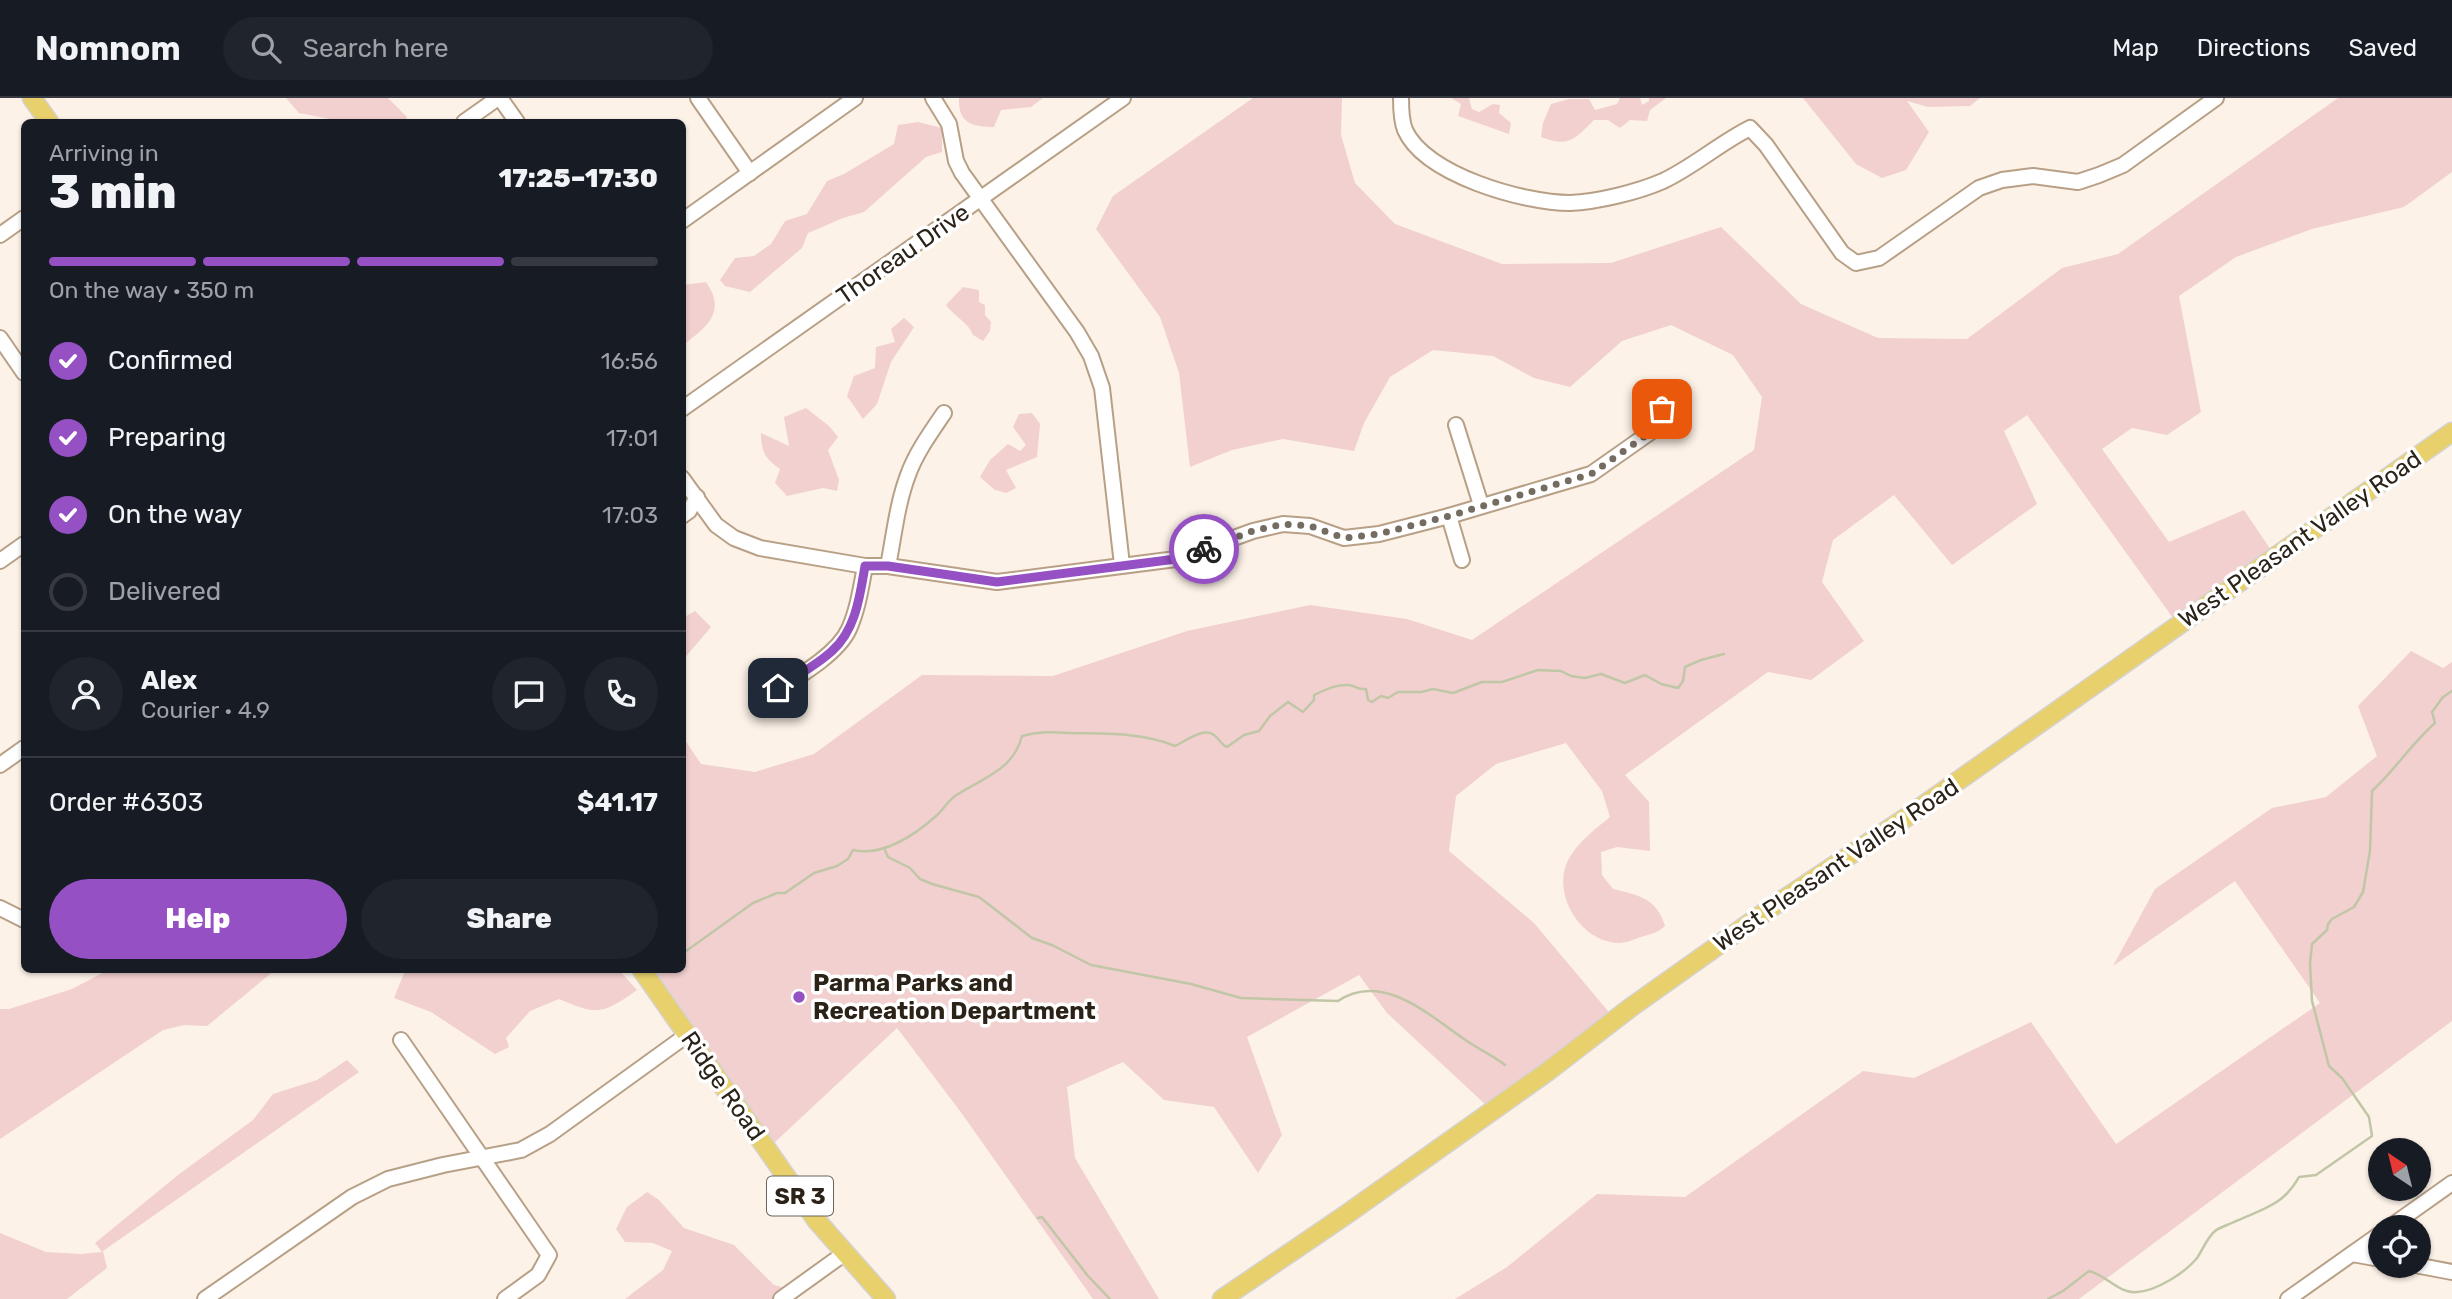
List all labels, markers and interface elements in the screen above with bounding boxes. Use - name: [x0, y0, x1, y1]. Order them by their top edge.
- search box: [223, 17, 713, 80]
- text: Nomnom: [35, 29, 181, 68]
- icon: search: [247, 29, 285, 67]
- text: Search here: [303, 33, 449, 64]
- text: Map: [2112, 34, 2159, 62]
- text: Directions: [2197, 34, 2310, 62]
- text: Saved: [2348, 34, 2417, 62]
- text: Arriving in: [49, 139, 159, 167]
- text: 17:25–17:30: [498, 163, 658, 194]
- text: 3 min: [49, 165, 177, 220]
- street label: Thoreau Drive: [831, 198, 975, 310]
- text: On the way · 350 m: [49, 276, 254, 304]
- icon: check: [49, 342, 87, 380]
- text: Confirmed: [108, 345, 233, 376]
- text: 16:56: [601, 347, 658, 375]
- pin: [1632, 379, 1692, 439]
- icon: bag: [1643, 390, 1681, 428]
- icon: check: [49, 419, 87, 457]
- text: Preparing: [108, 422, 226, 453]
- text: 17:01: [606, 424, 658, 452]
- street label: West Pleasant Valley Road: [2173, 444, 2427, 634]
- icon: check: [49, 496, 87, 534]
- text: On the way: [108, 499, 242, 530]
- text: 17:03: [602, 501, 658, 529]
- courier: [1169, 514, 1239, 584]
- icon: bike: [1185, 530, 1223, 568]
- text: Delivered: [108, 576, 221, 607]
- button: person: [49, 657, 123, 731]
- button: chat: [492, 657, 566, 731]
- button: phone: [584, 657, 658, 731]
- pin: [748, 658, 808, 718]
- text: Alex: [141, 665, 197, 696]
- icon: home: [759, 669, 797, 707]
- text: Courier · 4.9: [141, 696, 270, 724]
- street label: West Pleasant Valley Road: [1708, 772, 1964, 958]
- text: Order #6303: [49, 787, 203, 818]
- text: $41.17: [577, 787, 658, 818]
- button: Help: [49, 879, 347, 959]
- button: Share: [361, 879, 658, 959]
- place label: Parma Parks and Recreation Department: [813, 969, 1096, 1025]
- marker: Parma Parks and Recreation Department: [791, 989, 807, 1005]
- street label: Ridge Road: [675, 1026, 771, 1146]
- north arrow: [2368, 1138, 2431, 1200]
- map controls: [2368, 1138, 2431, 1278]
- road number: SR 3: [767, 1176, 833, 1216]
- button: locate: [2368, 1215, 2431, 1278]

